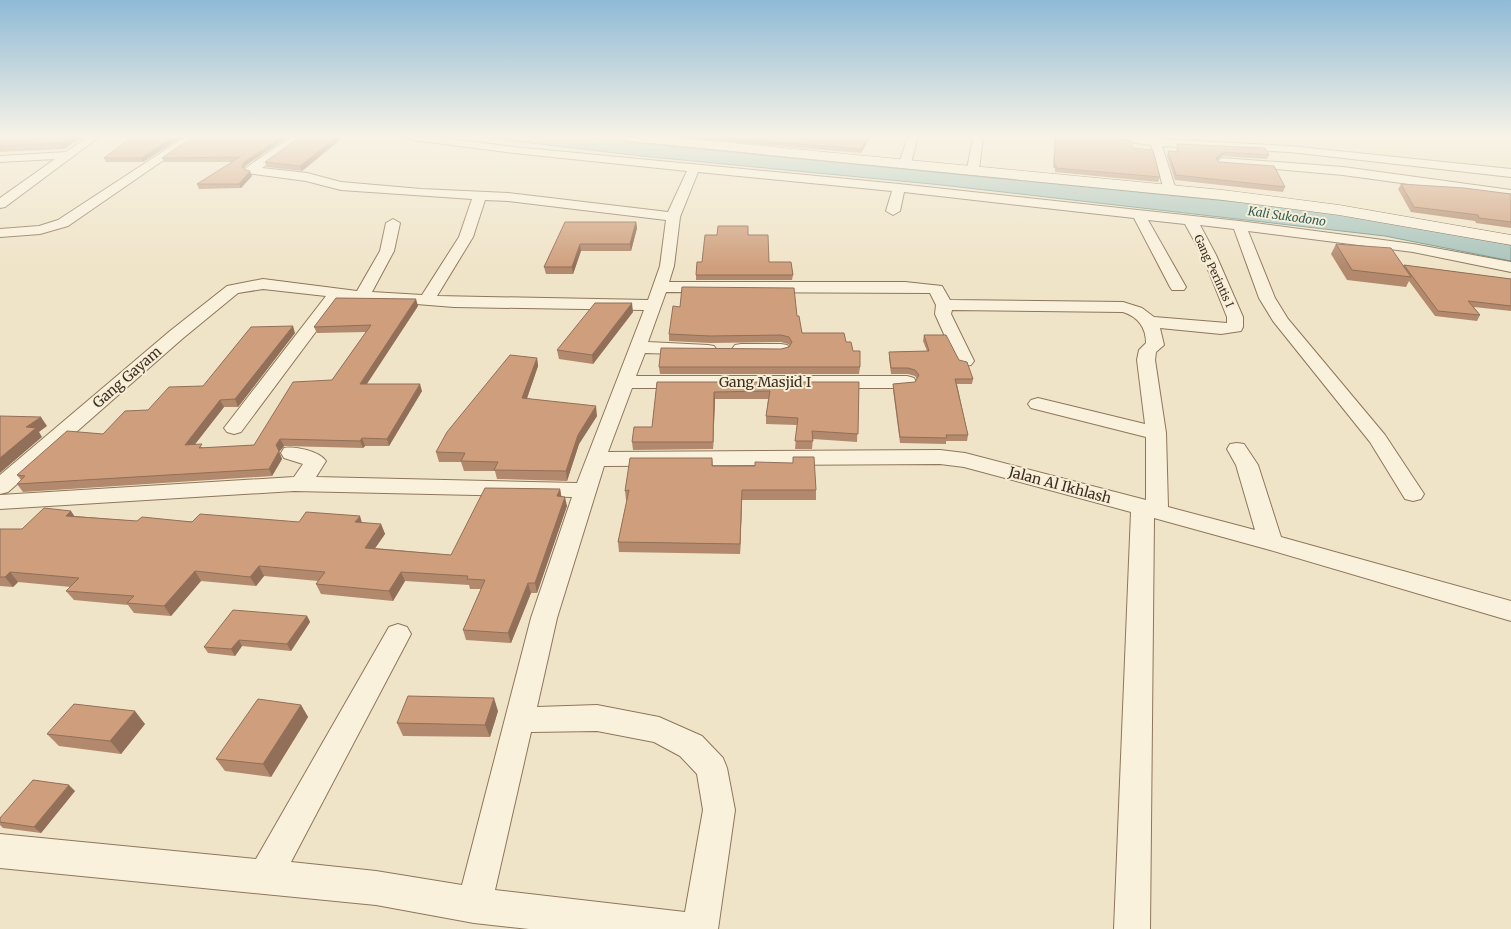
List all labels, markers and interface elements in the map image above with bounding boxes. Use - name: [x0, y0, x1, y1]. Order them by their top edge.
- water label: Kali Sukodono: [1246, 203, 1327, 229]
- street label: Gang Perintis I: [1191, 232, 1237, 310]
- street label: Gang Gayam: [89, 342, 165, 412]
- street label: Gang Masjid I: [719, 373, 811, 391]
- street label: Jalan Al Ikhlash: [1006, 462, 1113, 507]

